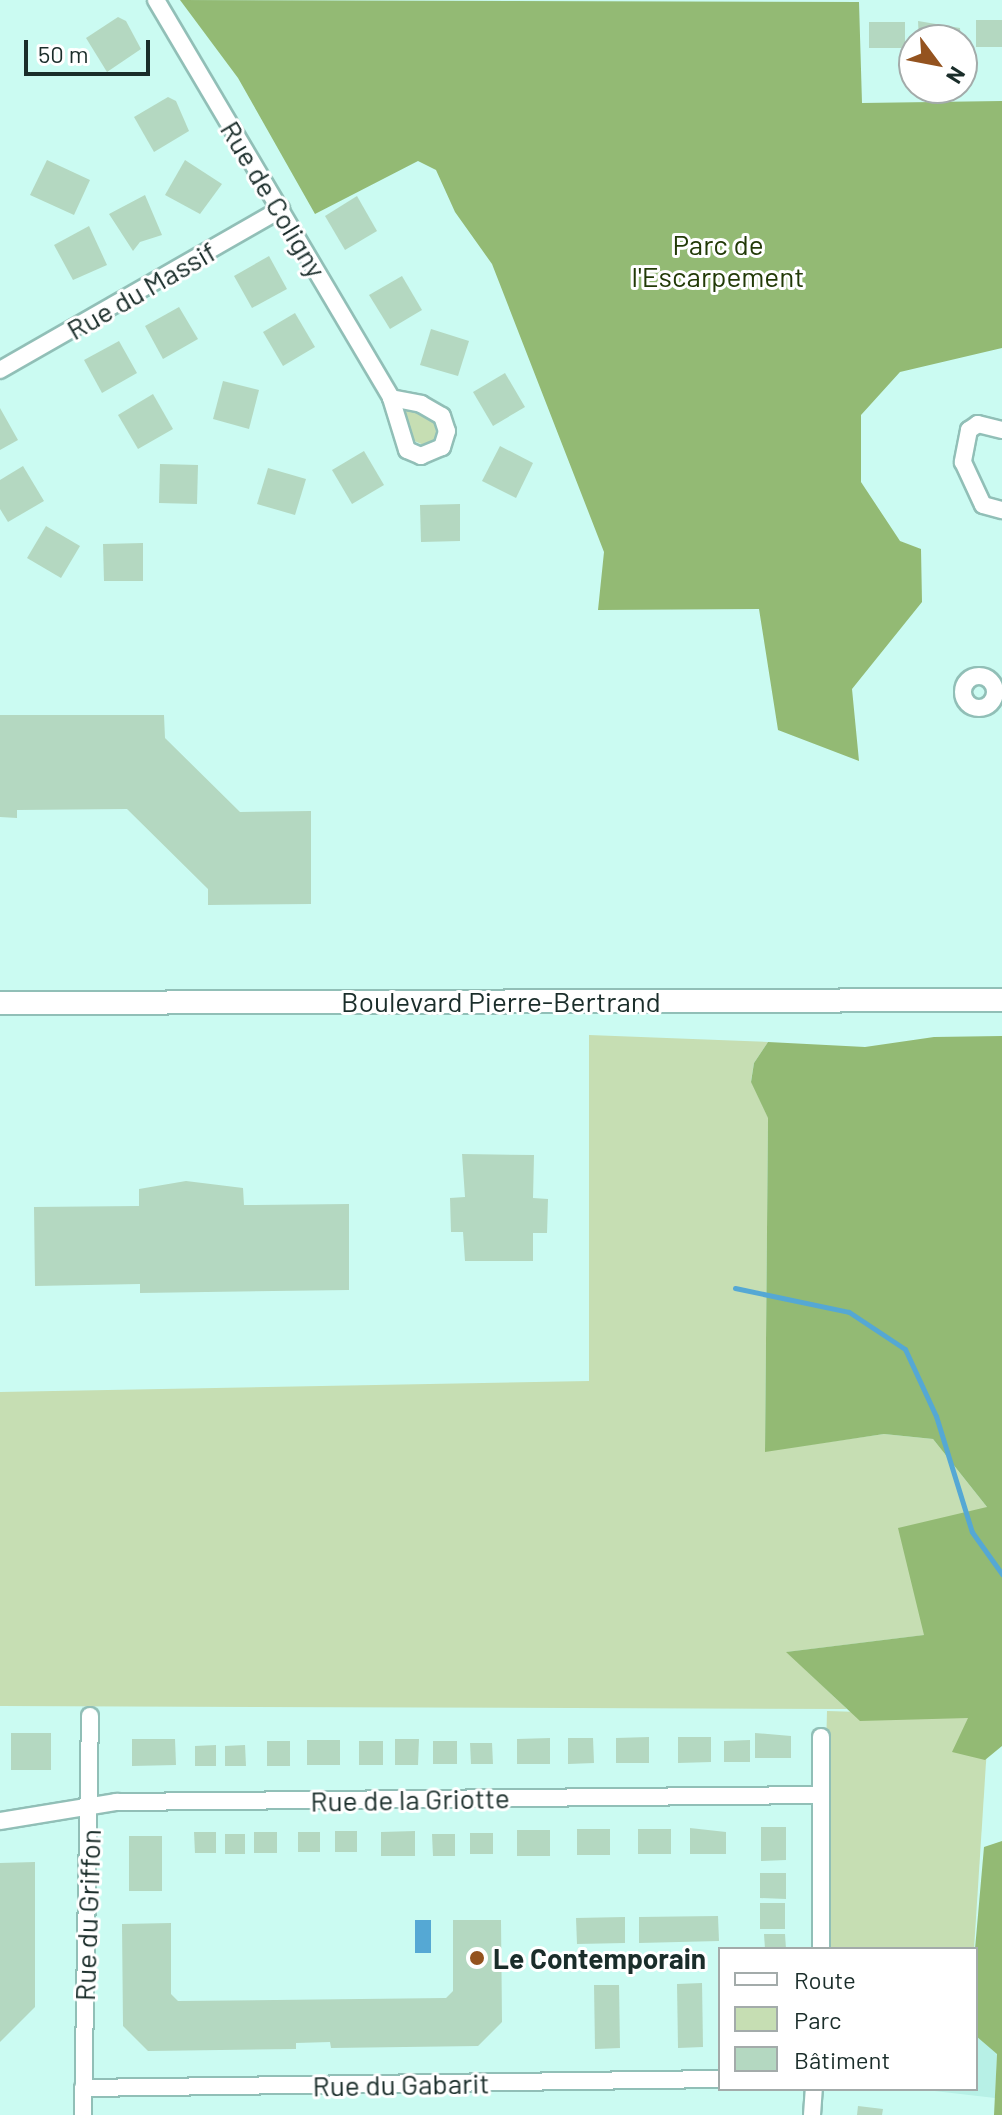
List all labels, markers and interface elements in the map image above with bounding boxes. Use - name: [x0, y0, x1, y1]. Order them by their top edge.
- scale bar: [28, 24, 154, 74]
- north arrow: [898, 24, 978, 104]
- text: 50 m: [38, 39, 89, 68]
- text: N: [942, 63, 972, 89]
- street label: Rue de Coligny: [214, 114, 334, 284]
- park label: Parc de l'Escarpement: [632, 227, 804, 293]
- street label: Rue du Massif: [60, 234, 222, 346]
- street label: Boulevard Pierre-Bertrand: [341, 984, 661, 1018]
- street label: Rue de la Griotte: [310, 1780, 510, 1818]
- street label: Rue du Griffon: [67, 1828, 107, 2002]
- place label: Le Contemporain: [493, 1941, 706, 1975]
- legend: [718, 1947, 978, 2091]
- marker: Le Contemporain: [468, 1949, 486, 1967]
- text: Route: [794, 1965, 856, 1994]
- text: Parc: [794, 2005, 842, 2034]
- text: Bâtiment: [794, 2045, 890, 2074]
- street label: Rue du Gabarit: [312, 2066, 490, 2102]

